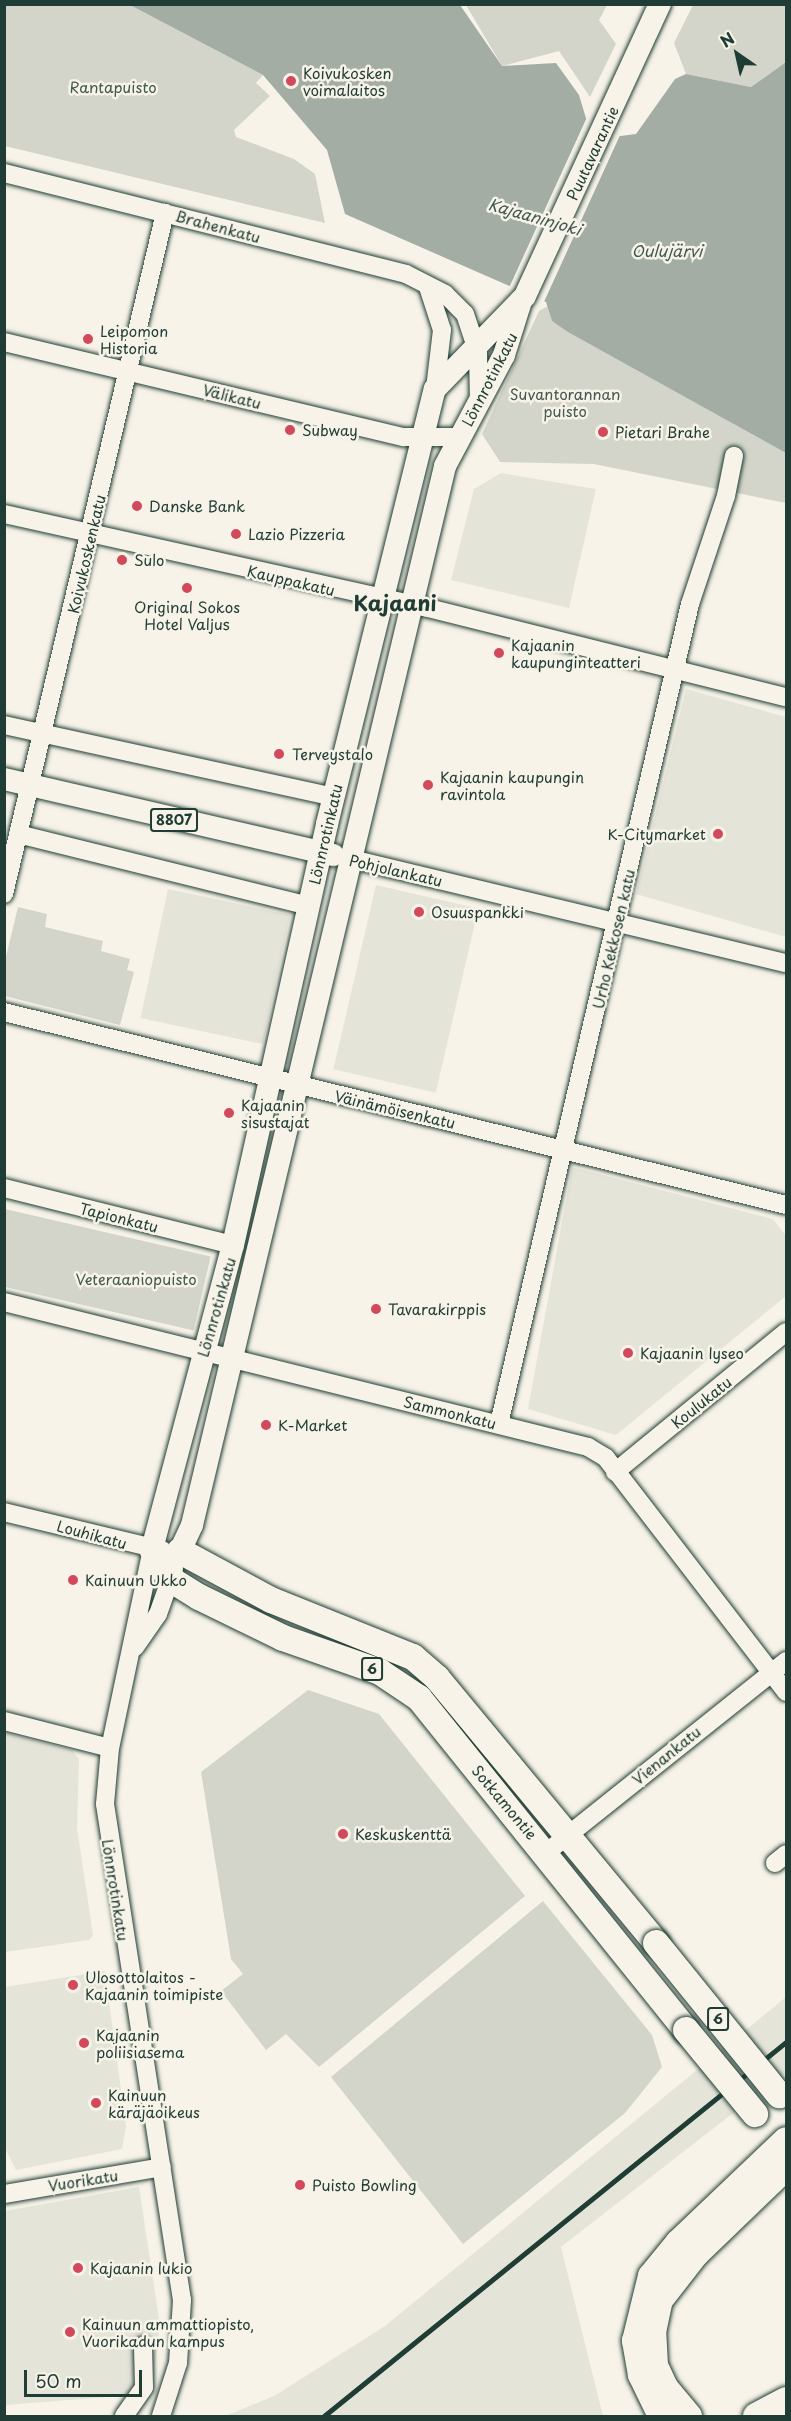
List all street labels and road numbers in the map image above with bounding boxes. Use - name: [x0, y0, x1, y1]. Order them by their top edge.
- street label: Puutavarantie: [562, 103, 622, 203]
- street label: Brahenkatu: [174, 206, 262, 246]
- street label: Lönnrotinkatu: [458, 329, 520, 429]
- street label: Välikatu: [201, 380, 263, 412]
- street label: Koivukoskenkatu: [64, 493, 108, 615]
- street label: Kauppakatu: [245, 561, 337, 599]
- street label: Lönnrotinkatu: [305, 782, 345, 886]
- road number: 8807: [150, 809, 198, 831]
- street label: Pohjolankatu: [348, 851, 444, 889]
- street label: Urho Kekkosen katu: [588, 867, 638, 1011]
- street label: Väinämöisenkatu: [333, 1086, 457, 1132]
- street label: Tapionkatu: [78, 1199, 160, 1235]
- street label: Lönnrotinkatu: [193, 1255, 239, 1359]
- street label: Koulukatu: [667, 1372, 735, 1432]
- street label: Sammonkatu: [402, 1392, 498, 1432]
- street label: Louhikatu: [55, 1516, 129, 1552]
- road number: 6: [360, 1658, 384, 1680]
- street label: Vienankatu: [628, 1722, 704, 1788]
- street label: Sotkamontie: [469, 1761, 541, 1843]
- street label: Lönnrotinkatu: [99, 1838, 133, 1942]
- road number: 6: [706, 2008, 730, 2030]
- street label: Vuorikatu: [47, 2166, 119, 2194]

